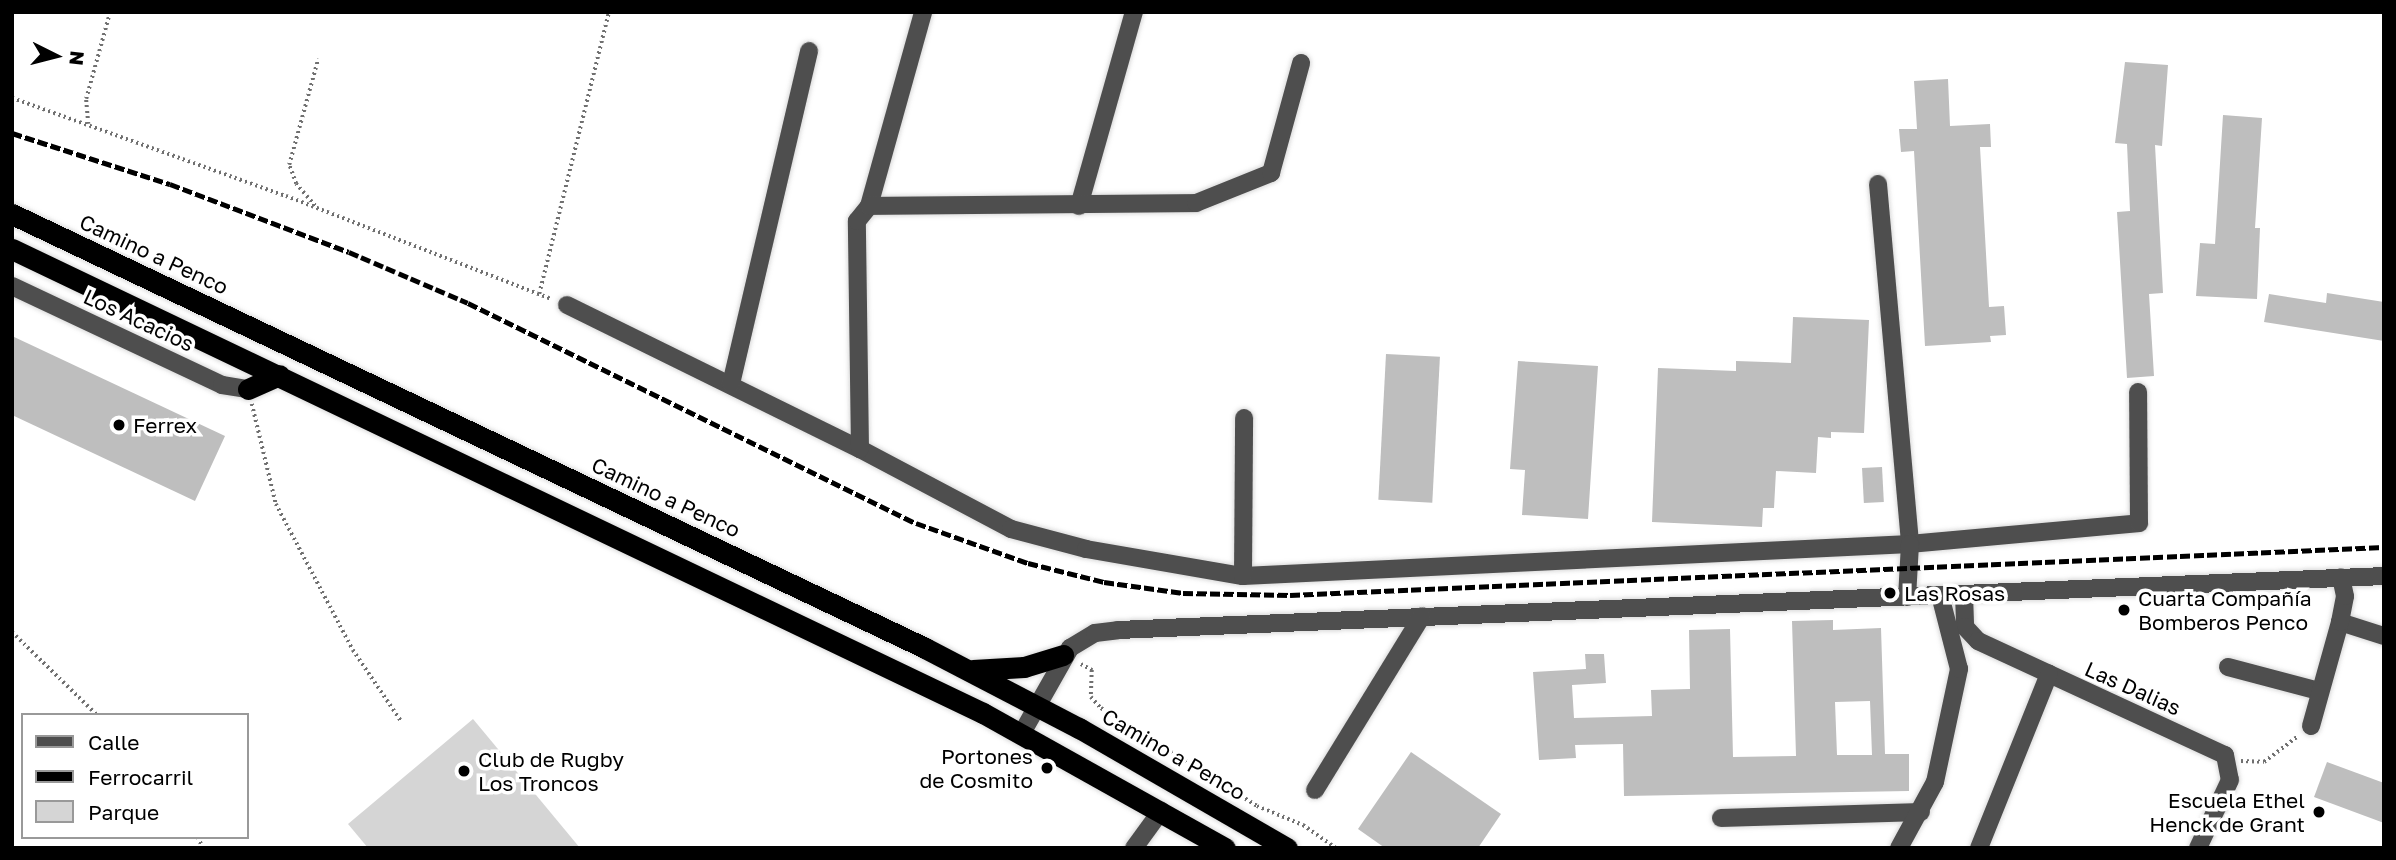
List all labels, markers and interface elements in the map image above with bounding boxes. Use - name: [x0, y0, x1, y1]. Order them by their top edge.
- north arrow: [21, 21, 91, 91]
- text: N: [65, 50, 90, 67]
- street label: Camino a Penco: [76, 209, 232, 299]
- street label: Los Acacios: [80, 283, 198, 357]
- place label: Ferrex: [133, 412, 197, 438]
- marker: Ferrex: [111, 417, 127, 433]
- street label: Camino a Penco: [588, 452, 744, 542]
- place label: Las Rosas: [1904, 580, 2005, 606]
- marker: Las Rosas: [1882, 585, 1898, 601]
- place label: Cuarta Compañía Bomberos Penco: [2138, 585, 2312, 635]
- marker: Cuarta Compañía Bomberos Penco: [2116, 602, 2132, 618]
- street label: Las Dalias: [2081, 656, 2185, 720]
- street label: Camino a Penco: [1098, 703, 1250, 805]
- legend: [21, 713, 248, 839]
- text: Calle: [88, 729, 140, 755]
- place label: Portones de Cosmito: [919, 743, 1033, 793]
- place label: Club de Rugby Los Troncos: [478, 746, 624, 796]
- marker: Portones de Cosmito: [1039, 760, 1055, 776]
- marker: Club de Rugby Los Troncos: [456, 763, 472, 779]
- text: Ferrocarril: [88, 764, 193, 790]
- place label: Escuela Ethel Henck de Grant: [2149, 787, 2305, 837]
- text: Parque: [88, 799, 159, 825]
- marker: Escuela Ethel Henck de Grant: [2311, 804, 2327, 820]

